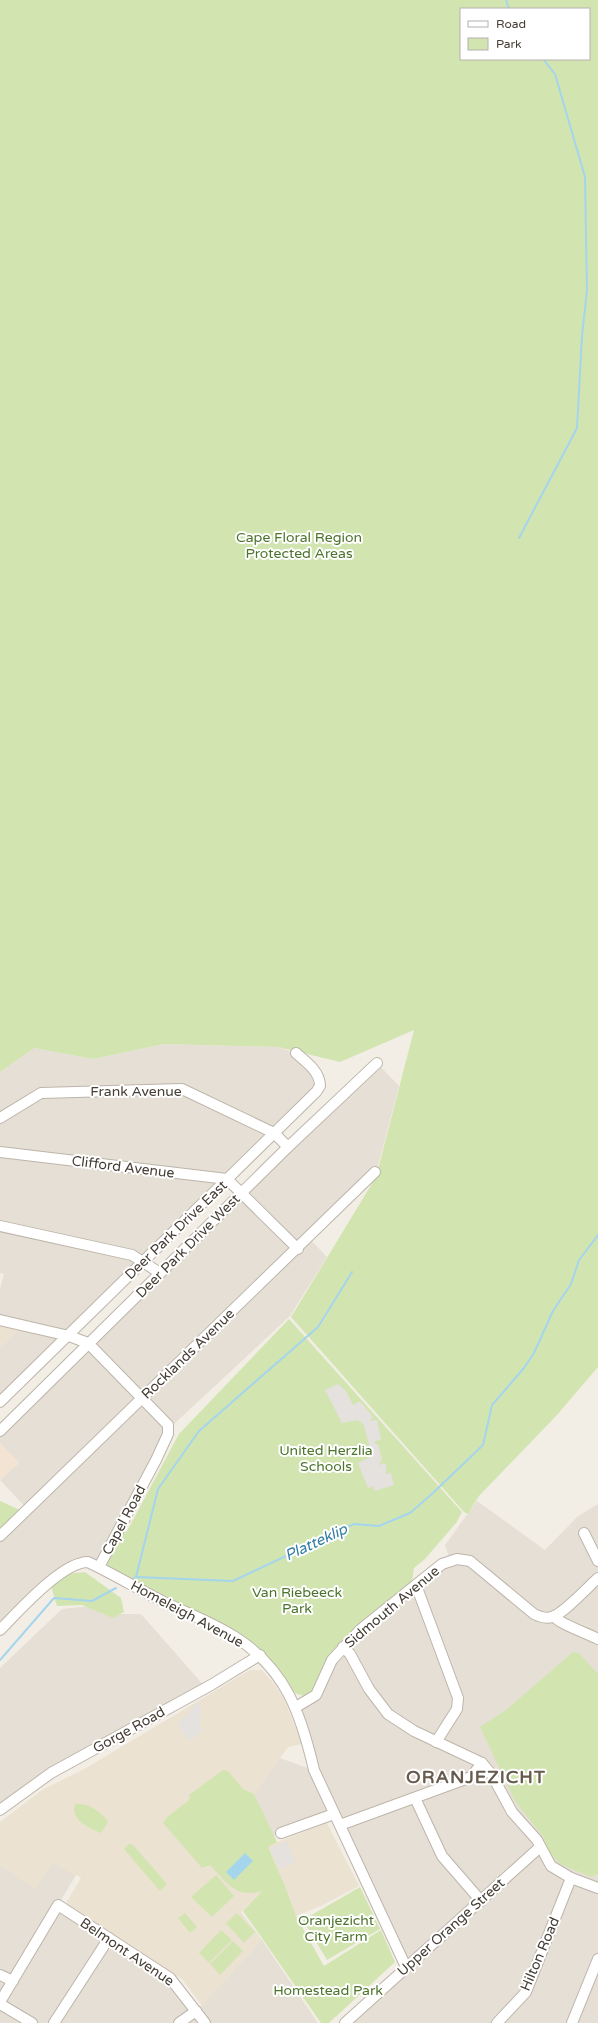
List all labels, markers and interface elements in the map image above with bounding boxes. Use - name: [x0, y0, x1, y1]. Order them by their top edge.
- legend: [460, 8, 590, 60]
- text: Road: [496, 17, 526, 31]
- text: Park: [496, 37, 522, 51]
- park label: Cape Floral Region Protected Areas: [236, 529, 362, 562]
- street label: Frank Avenue: [90, 1083, 182, 1100]
- street label: Clifford Avenue: [71, 1152, 175, 1182]
- street label: Deer Park Drive East: [121, 1176, 231, 1283]
- street label: Deer Park Drive West: [132, 1190, 244, 1302]
- street label: Rocklands Avenue: [138, 1305, 238, 1403]
- park label: United Herzlia Schools: [279, 1442, 373, 1475]
- street label: Capel Road: [98, 1482, 150, 1558]
- water label: Platteklip: [282, 1519, 352, 1564]
- street label: Sidmouth Avenue: [341, 1562, 443, 1652]
- street label: Homeleigh Avenue: [128, 1577, 247, 1651]
- park label: Van Riebeeck Park: [252, 1584, 342, 1617]
- street label: Gorge Road: [90, 1703, 168, 1757]
- district label: ORANJEZICHT: [406, 1766, 546, 1788]
- street label: Upper Orange Street: [394, 1874, 509, 1980]
- park label: Oranjezicht City Farm: [298, 1912, 375, 1945]
- street label: Belmont Avenue: [77, 1914, 177, 1990]
- street label: Hilton Road: [517, 1915, 563, 1993]
- park label: Homestead Park: [273, 1982, 383, 1999]

